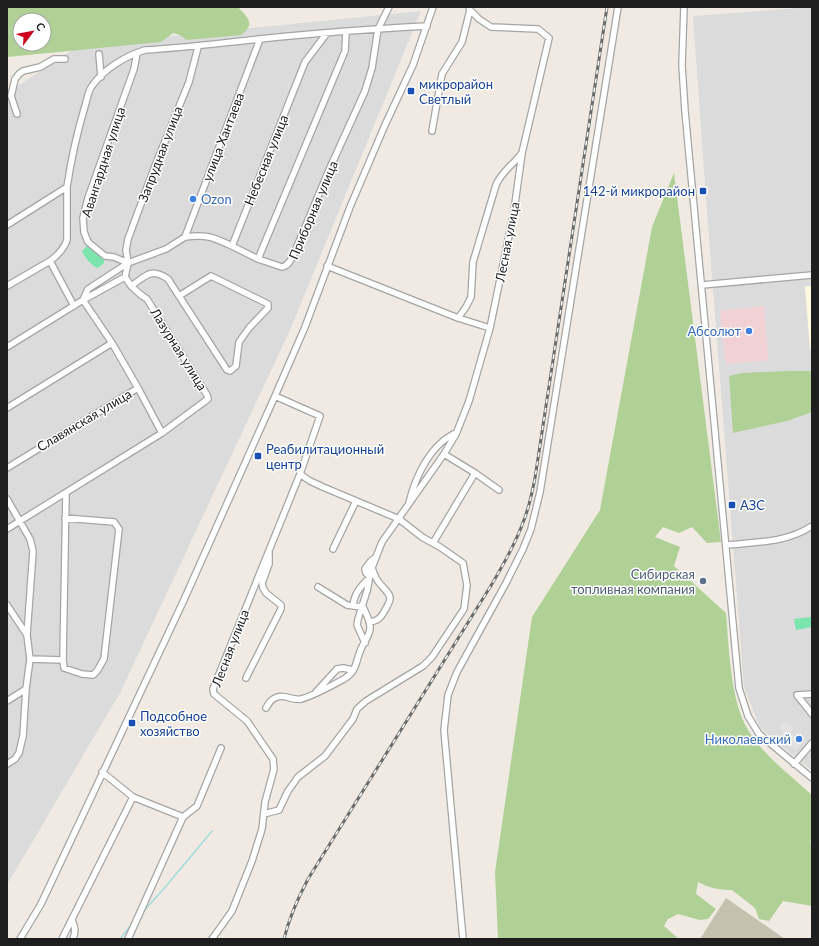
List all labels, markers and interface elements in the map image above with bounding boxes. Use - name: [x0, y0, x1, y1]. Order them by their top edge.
- north arrow: [12, 12, 52, 52]
- text: С: [33, 20, 49, 34]
- place label: микрорайон Светлый: [419, 76, 493, 107]
- marker: микрорайон Светлый: [406, 86, 416, 96]
- street label: улица Хантаева: [199, 90, 247, 184]
- street label: Запрудная улица: [134, 104, 186, 204]
- street label: Авангардная улица: [78, 105, 128, 219]
- street label: Небесная улица: [241, 112, 291, 208]
- street label: Приборная улица: [285, 158, 341, 262]
- place label: 142-й микрорайон: [583, 183, 695, 199]
- marker: 142-й микрорайон: [698, 186, 708, 196]
- place label: Ozon: [201, 191, 232, 207]
- marker: Ozon: [188, 194, 198, 204]
- street label: Лесная улица: [491, 201, 523, 284]
- street label: Лазурная улица: [147, 304, 211, 393]
- place label: Абсолют: [688, 323, 741, 339]
- marker: Абсолют: [744, 326, 754, 336]
- street label: Славянская улица: [34, 385, 134, 455]
- place label: Реабилитационный центр: [266, 441, 384, 472]
- marker: Реабилитационный центр: [253, 451, 263, 461]
- place label: АЗС: [740, 497, 765, 513]
- marker: АЗС: [727, 500, 737, 510]
- place label: Сибирская топливная компания: [571, 566, 695, 597]
- marker: Сибирская топливная компания: [698, 576, 708, 586]
- street label: Лесная улица: [208, 607, 252, 690]
- place label: Подсобное хозяйство: [140, 708, 207, 739]
- marker: Подсобное хозяйство: [127, 718, 137, 728]
- place label: Николаевский: [705, 731, 791, 747]
- marker: Николаевский: [794, 734, 804, 744]

